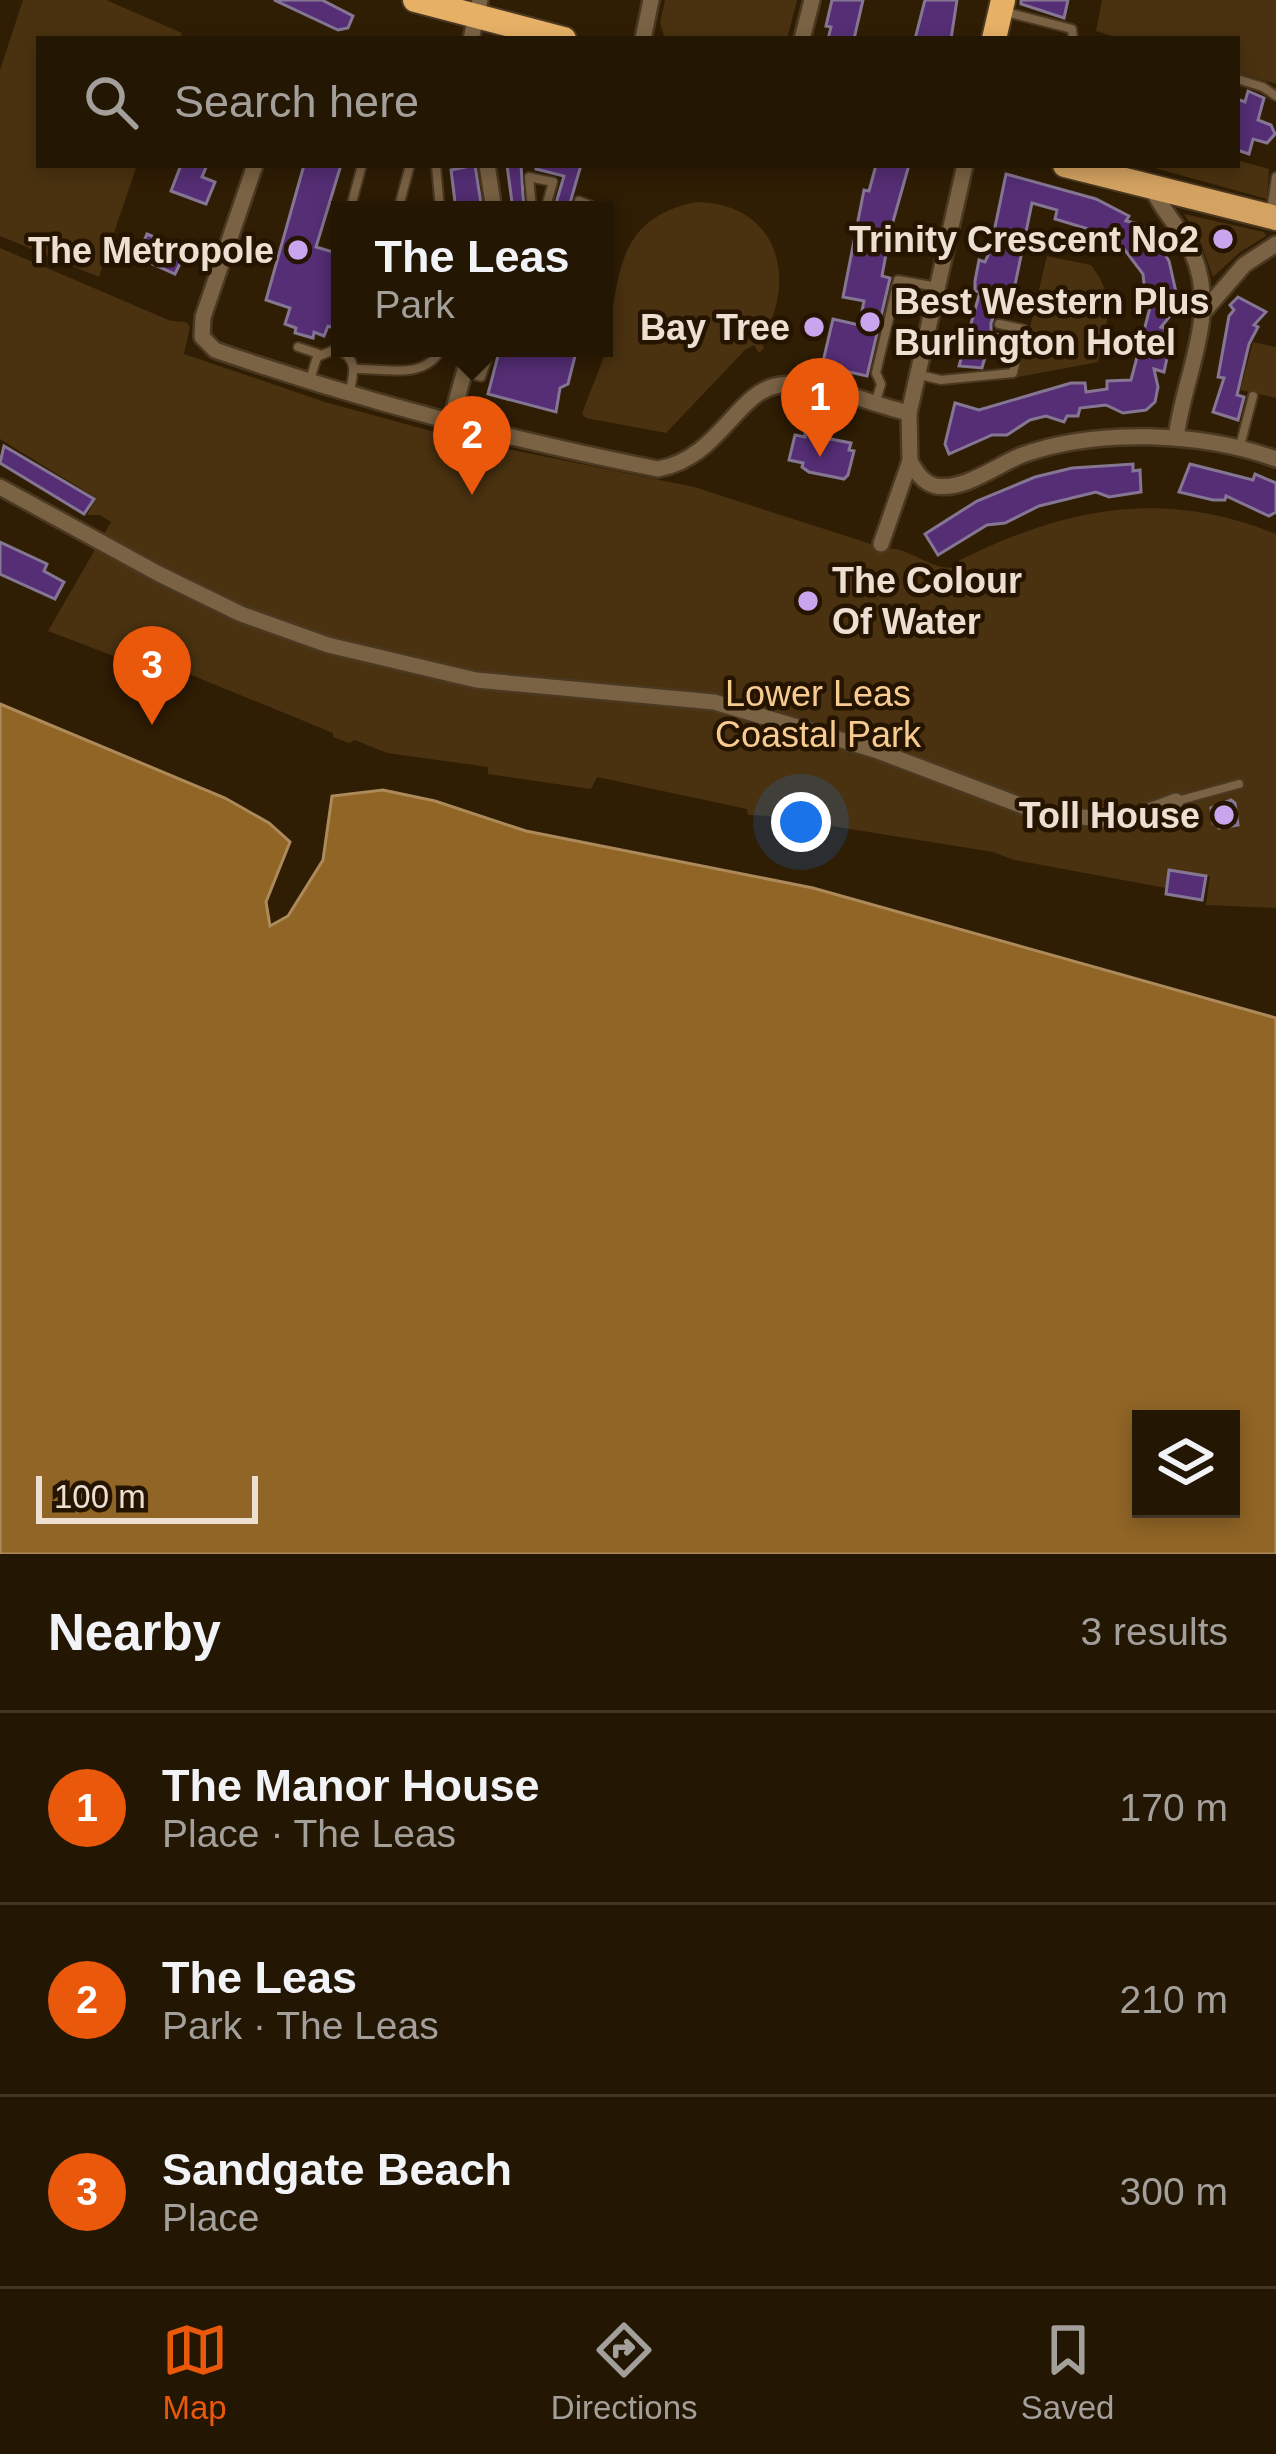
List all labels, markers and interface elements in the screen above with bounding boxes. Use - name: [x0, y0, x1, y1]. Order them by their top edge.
- search box: [36, 36, 1240, 168]
- icon: search: [78, 69, 144, 135]
- text: Search here: [174, 76, 419, 127]
- popup: [331, 201, 613, 357]
- place label: Trinity Crescent No2: [849, 219, 1199, 260]
- marker: Trinity Crescent No2: [1210, 226, 1236, 252]
- place label: The Metropole: [28, 230, 274, 271]
- text: The Leas: [374, 231, 570, 282]
- marker: The Metropole: [285, 237, 311, 263]
- place label: Best Western Plus Burlington Hotel: [894, 281, 1209, 363]
- text: Park: [374, 283, 455, 326]
- place label: Bay Tree: [640, 307, 790, 348]
- marker: Best Western Plus Burlington Hotel: [857, 309, 883, 335]
- marker: Bay Tree: [801, 314, 827, 340]
- pin: 1: [781, 358, 859, 457]
- pin: 2: [433, 396, 511, 495]
- place label: The Colour Of Water: [832, 560, 1022, 642]
- marker: The Colour Of Water: [795, 588, 821, 614]
- pin: 3: [113, 626, 191, 725]
- park label: Lower Leas Coastal Park: [715, 673, 922, 755]
- your location: [771, 792, 831, 852]
- place label: Toll House: [1019, 795, 1200, 836]
- marker: Toll House: [1211, 802, 1237, 828]
- map controls: [1132, 1410, 1240, 1518]
- button: layers: [1132, 1410, 1240, 1518]
- scale bar: [36, 1470, 258, 1523]
- text: 100 m: [54, 1478, 146, 1515]
- text: Nearby: [48, 1604, 221, 1661]
- text: 3 results: [1081, 1610, 1228, 1653]
- text: The Manor House: [162, 1760, 540, 1811]
- text: 1: [76, 1786, 98, 1829]
- text: 170 m: [1120, 1786, 1228, 1829]
- text: Place · The Leas: [162, 1812, 456, 1855]
- text: The Leas: [162, 1952, 357, 2003]
- text: 2: [76, 1978, 98, 2021]
- text: 210 m: [1120, 1978, 1228, 2021]
- text: Park · The Leas: [162, 2004, 439, 2047]
- text: Sandgate Beach: [162, 2144, 512, 2195]
- text: 3: [76, 2170, 98, 2213]
- text: 300 m: [1120, 2170, 1228, 2213]
- text: Place: [162, 2196, 260, 2239]
- tab: Map: [162, 2317, 228, 2427]
- tab: Directions: [551, 2317, 698, 2427]
- tab: Saved: [1021, 2317, 1114, 2427]

